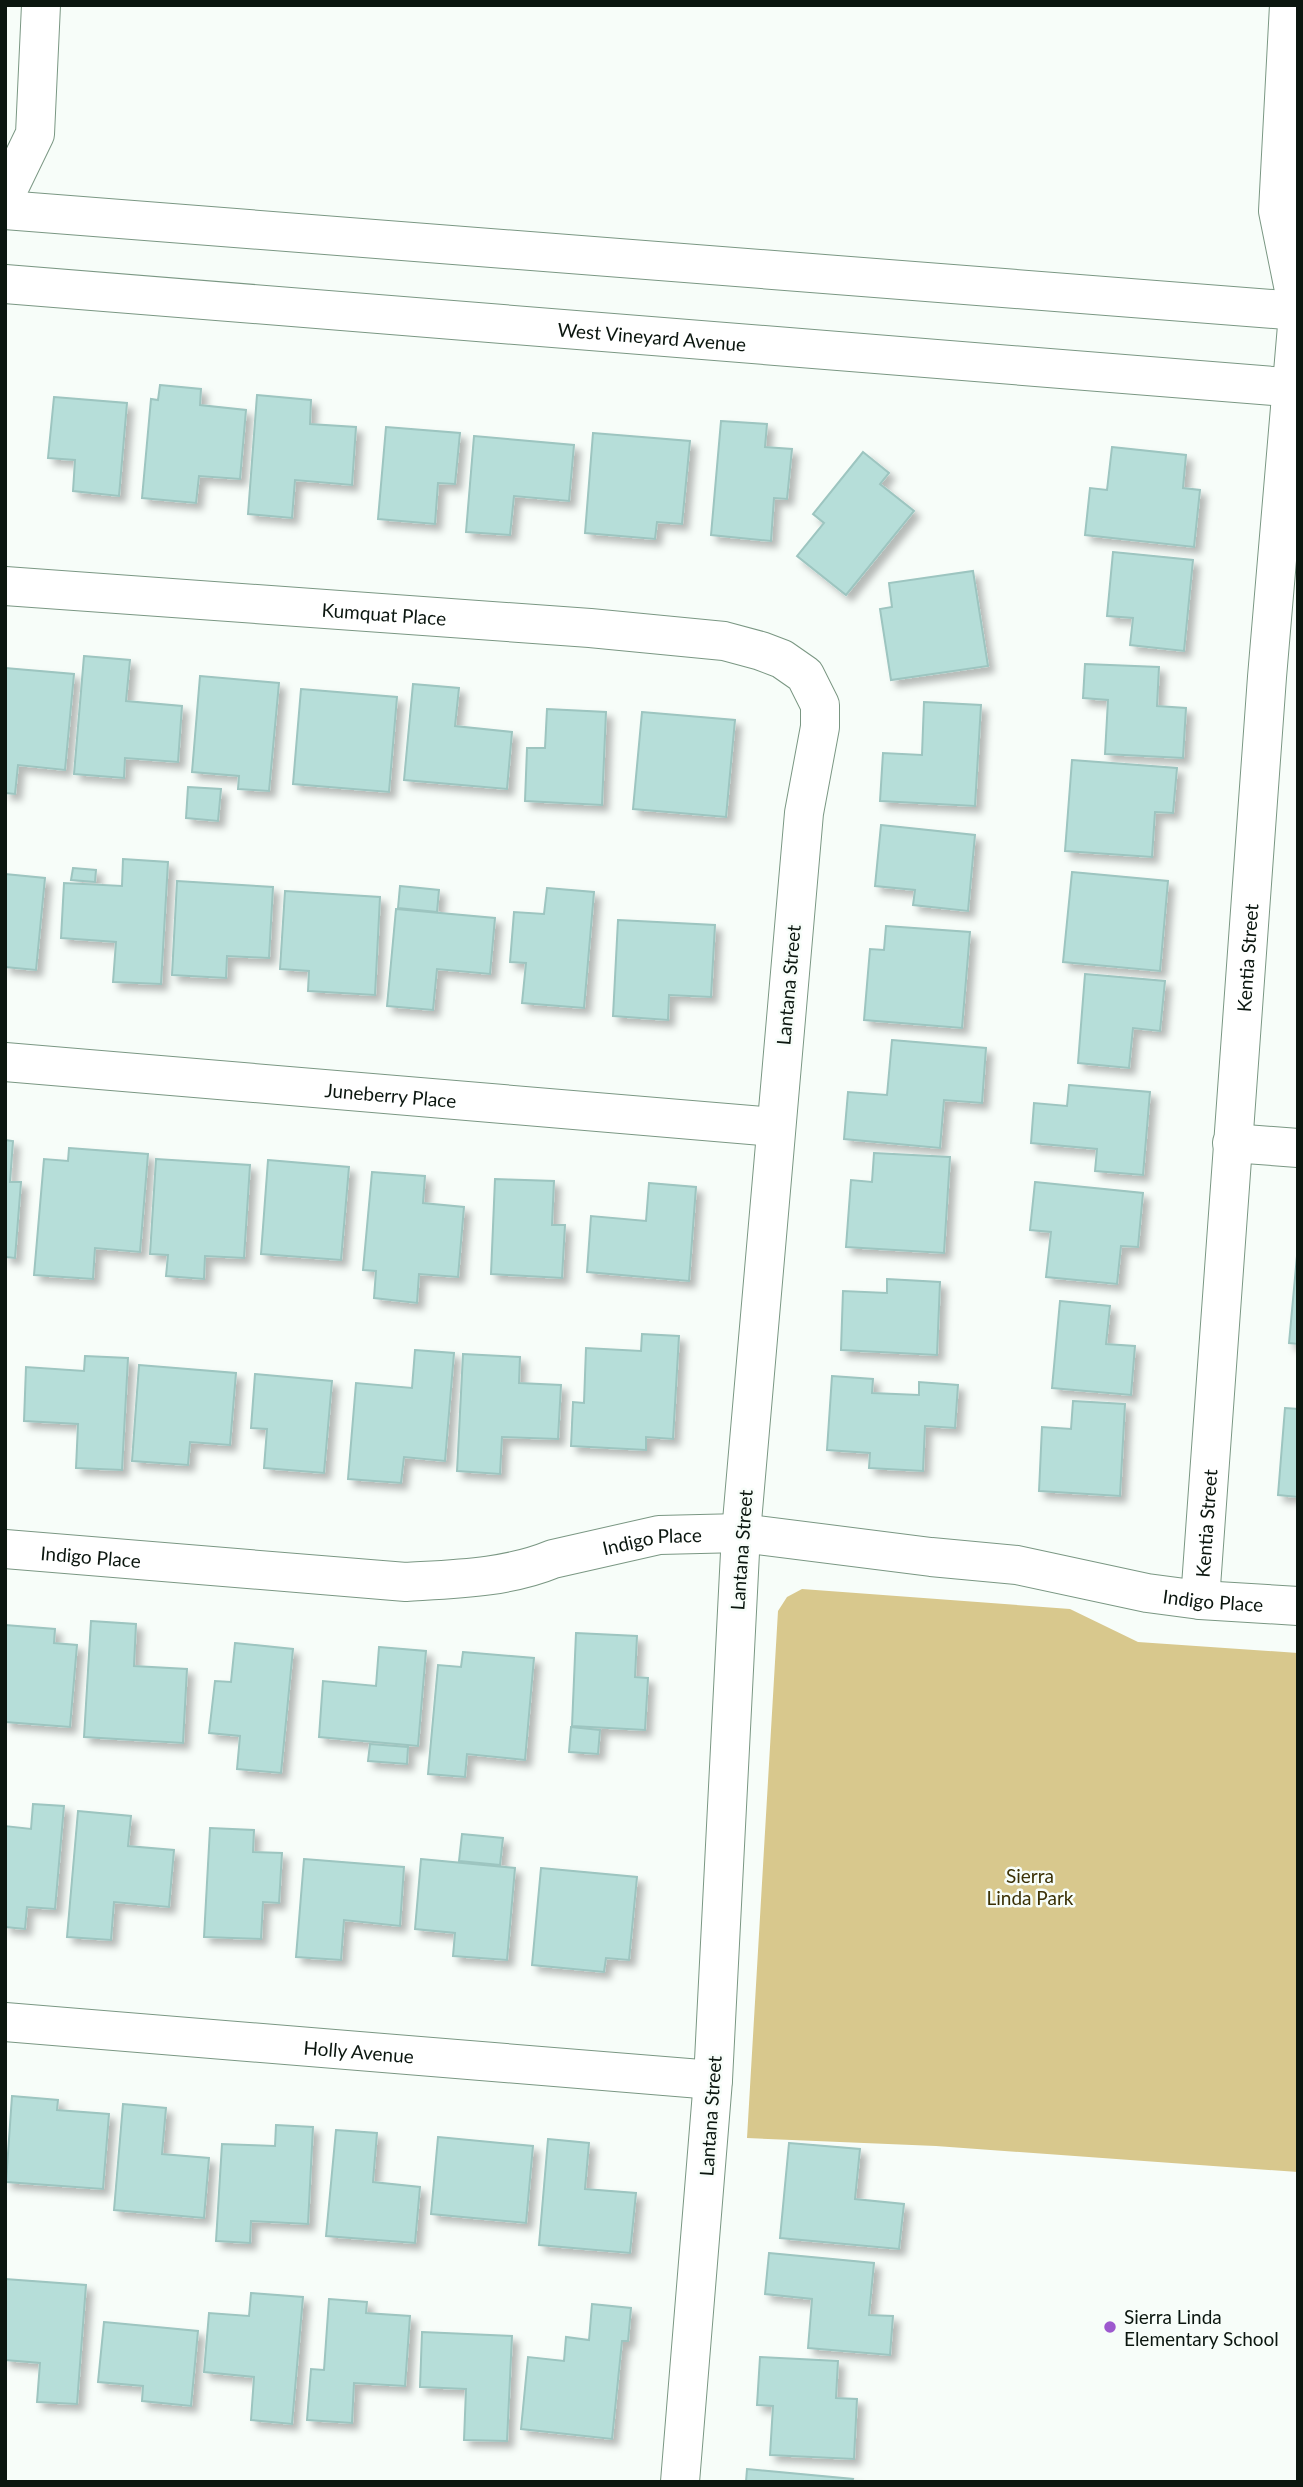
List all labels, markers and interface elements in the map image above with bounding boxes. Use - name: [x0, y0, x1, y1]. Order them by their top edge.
- street label: West Vineyard Avenue: [557, 317, 747, 355]
- street label: Kumquat Place: [321, 597, 447, 629]
- street label: Kentia Street: [1231, 903, 1262, 1013]
- street label: Lantana Street: [771, 924, 805, 1046]
- street label: Juneberry Place: [324, 1078, 457, 1112]
- street label: Kentia Street: [1190, 1468, 1221, 1578]
- street label: Lantana Street: [725, 1489, 757, 1611]
- street label: Indigo Place: [600, 1522, 702, 1559]
- street label: Indigo Place: [40, 1540, 142, 1572]
- street label: Indigo Place: [1162, 1584, 1264, 1615]
- park label: Sierra Linda Park: [987, 1864, 1074, 1909]
- street label: Holly Avenue: [303, 2035, 415, 2067]
- street label: Lantana Street: [694, 2055, 726, 2177]
- place label: Sierra Linda Elementary School: [1124, 2305, 1279, 2350]
- marker: Sierra Linda Elementary School: [1102, 2319, 1118, 2335]

